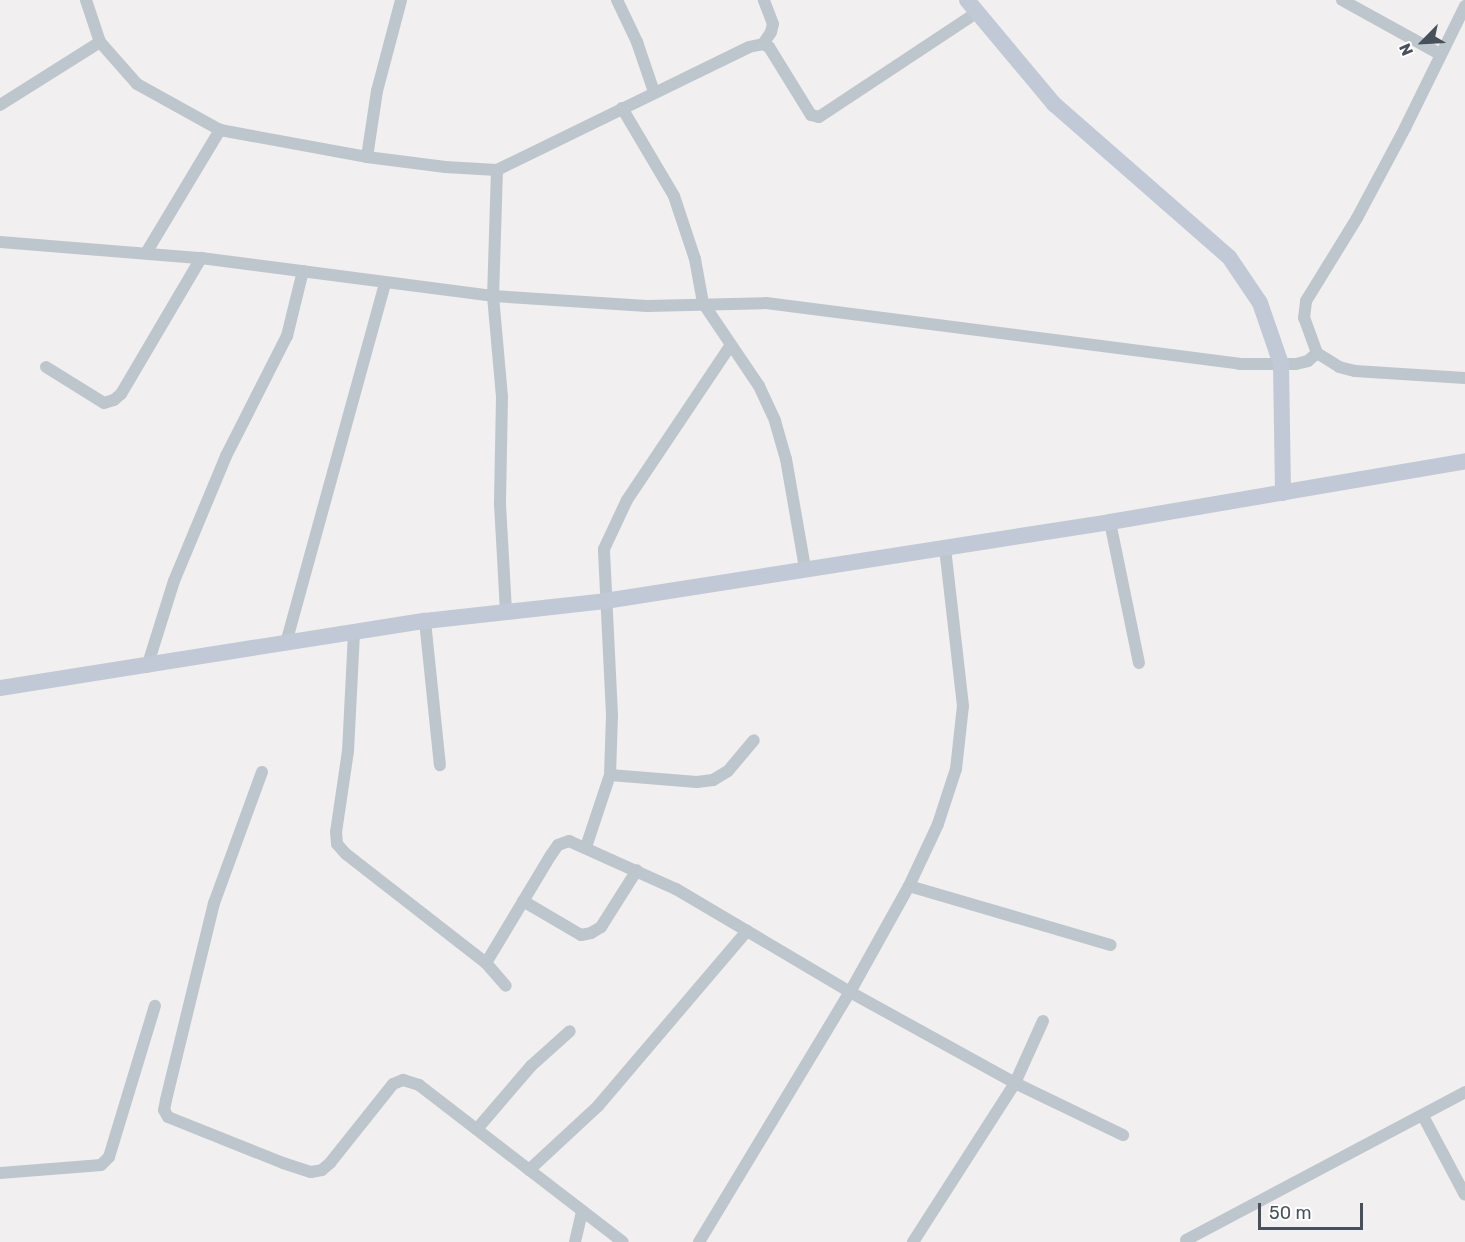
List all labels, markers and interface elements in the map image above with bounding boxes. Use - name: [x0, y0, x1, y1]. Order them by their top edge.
- north arrow: [1393, 12, 1453, 72]
- text: N: [1395, 40, 1417, 59]
- scale bar: [1261, 1191, 1366, 1229]
- text: 50 m: [1269, 1202, 1312, 1224]

